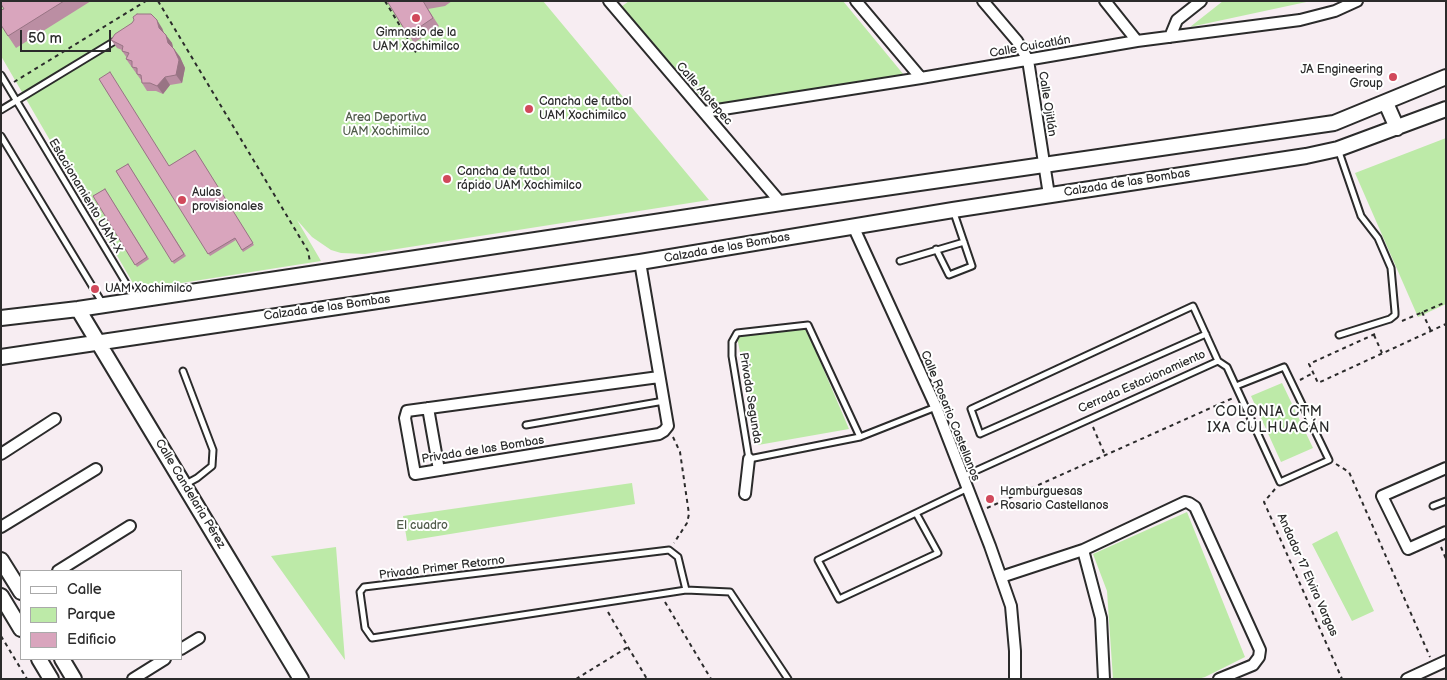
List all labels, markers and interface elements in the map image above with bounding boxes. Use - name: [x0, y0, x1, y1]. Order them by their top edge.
- marker: Gimnasio de la UAM Xochimilco: [410, 12, 422, 24]
- scale bar: [22, 20, 114, 52]
- place label: Gimnasio de la UAM Xochimilco: [372, 26, 460, 54]
- text: 50 m: [28, 29, 62, 48]
- street label: Calle Cuicatlán: [988, 33, 1072, 61]
- street label: Calle Alotepec: [673, 60, 735, 128]
- place label: JA Engineering Group: [1300, 63, 1383, 91]
- street label: Calle Ojitlán: [1035, 70, 1059, 138]
- marker: JA Engineering Group: [1387, 71, 1399, 83]
- place label: Cancha de futbol UAM Xochimilco: [539, 95, 631, 123]
- marker: Cancha de futbol UAM Xochimilco: [523, 103, 535, 115]
- park label: Area Deportiva UAM Xochimilco: [342, 111, 430, 139]
- street label: Estacionamiento UAM-X: [45, 136, 125, 256]
- place label: Cancha de futbol rápido UAM Xochimilco: [457, 165, 582, 193]
- street label: Calzada de las Bombas: [1063, 166, 1191, 200]
- marker: Cancha de futbol rápido UAM Xochimilco: [441, 173, 453, 185]
- place label: Aulas provisionales: [192, 186, 263, 214]
- marker: Aulas provisionales: [176, 194, 188, 206]
- street label: Calzada de las Bombas: [663, 230, 791, 266]
- place label: UAM Xochimilco: [105, 282, 192, 296]
- marker: UAM Xochimilco: [89, 283, 101, 295]
- street label: Calzada de las Bombas: [263, 292, 391, 324]
- street label: Cerrada Estacionamiento: [1076, 347, 1208, 417]
- street label: Calle Rosario Castellanos: [917, 349, 983, 483]
- street label: Privada Segunda: [736, 351, 764, 445]
- district label: COLONIA CTM IXA CULHUACÁN: [1206, 404, 1332, 437]
- street label: Privada de las Bombas: [421, 433, 545, 467]
- street label: Calle Candelaria Pérez: [152, 437, 228, 551]
- place label: Hamburguesas Rosario Castellanos: [1000, 485, 1109, 513]
- marker: Hamburguesas Rosario Castellanos: [984, 493, 996, 505]
- street label: Andador 17 Elvira Vargas: [1273, 511, 1341, 639]
- park label: El cuadro: [396, 519, 448, 533]
- street label: Privada Primer Retorno: [378, 553, 506, 583]
- legend: [20, 570, 182, 660]
- text: Calle: [67, 580, 102, 599]
- text: Parque: [67, 605, 115, 624]
- text: Edificio: [67, 630, 116, 649]

